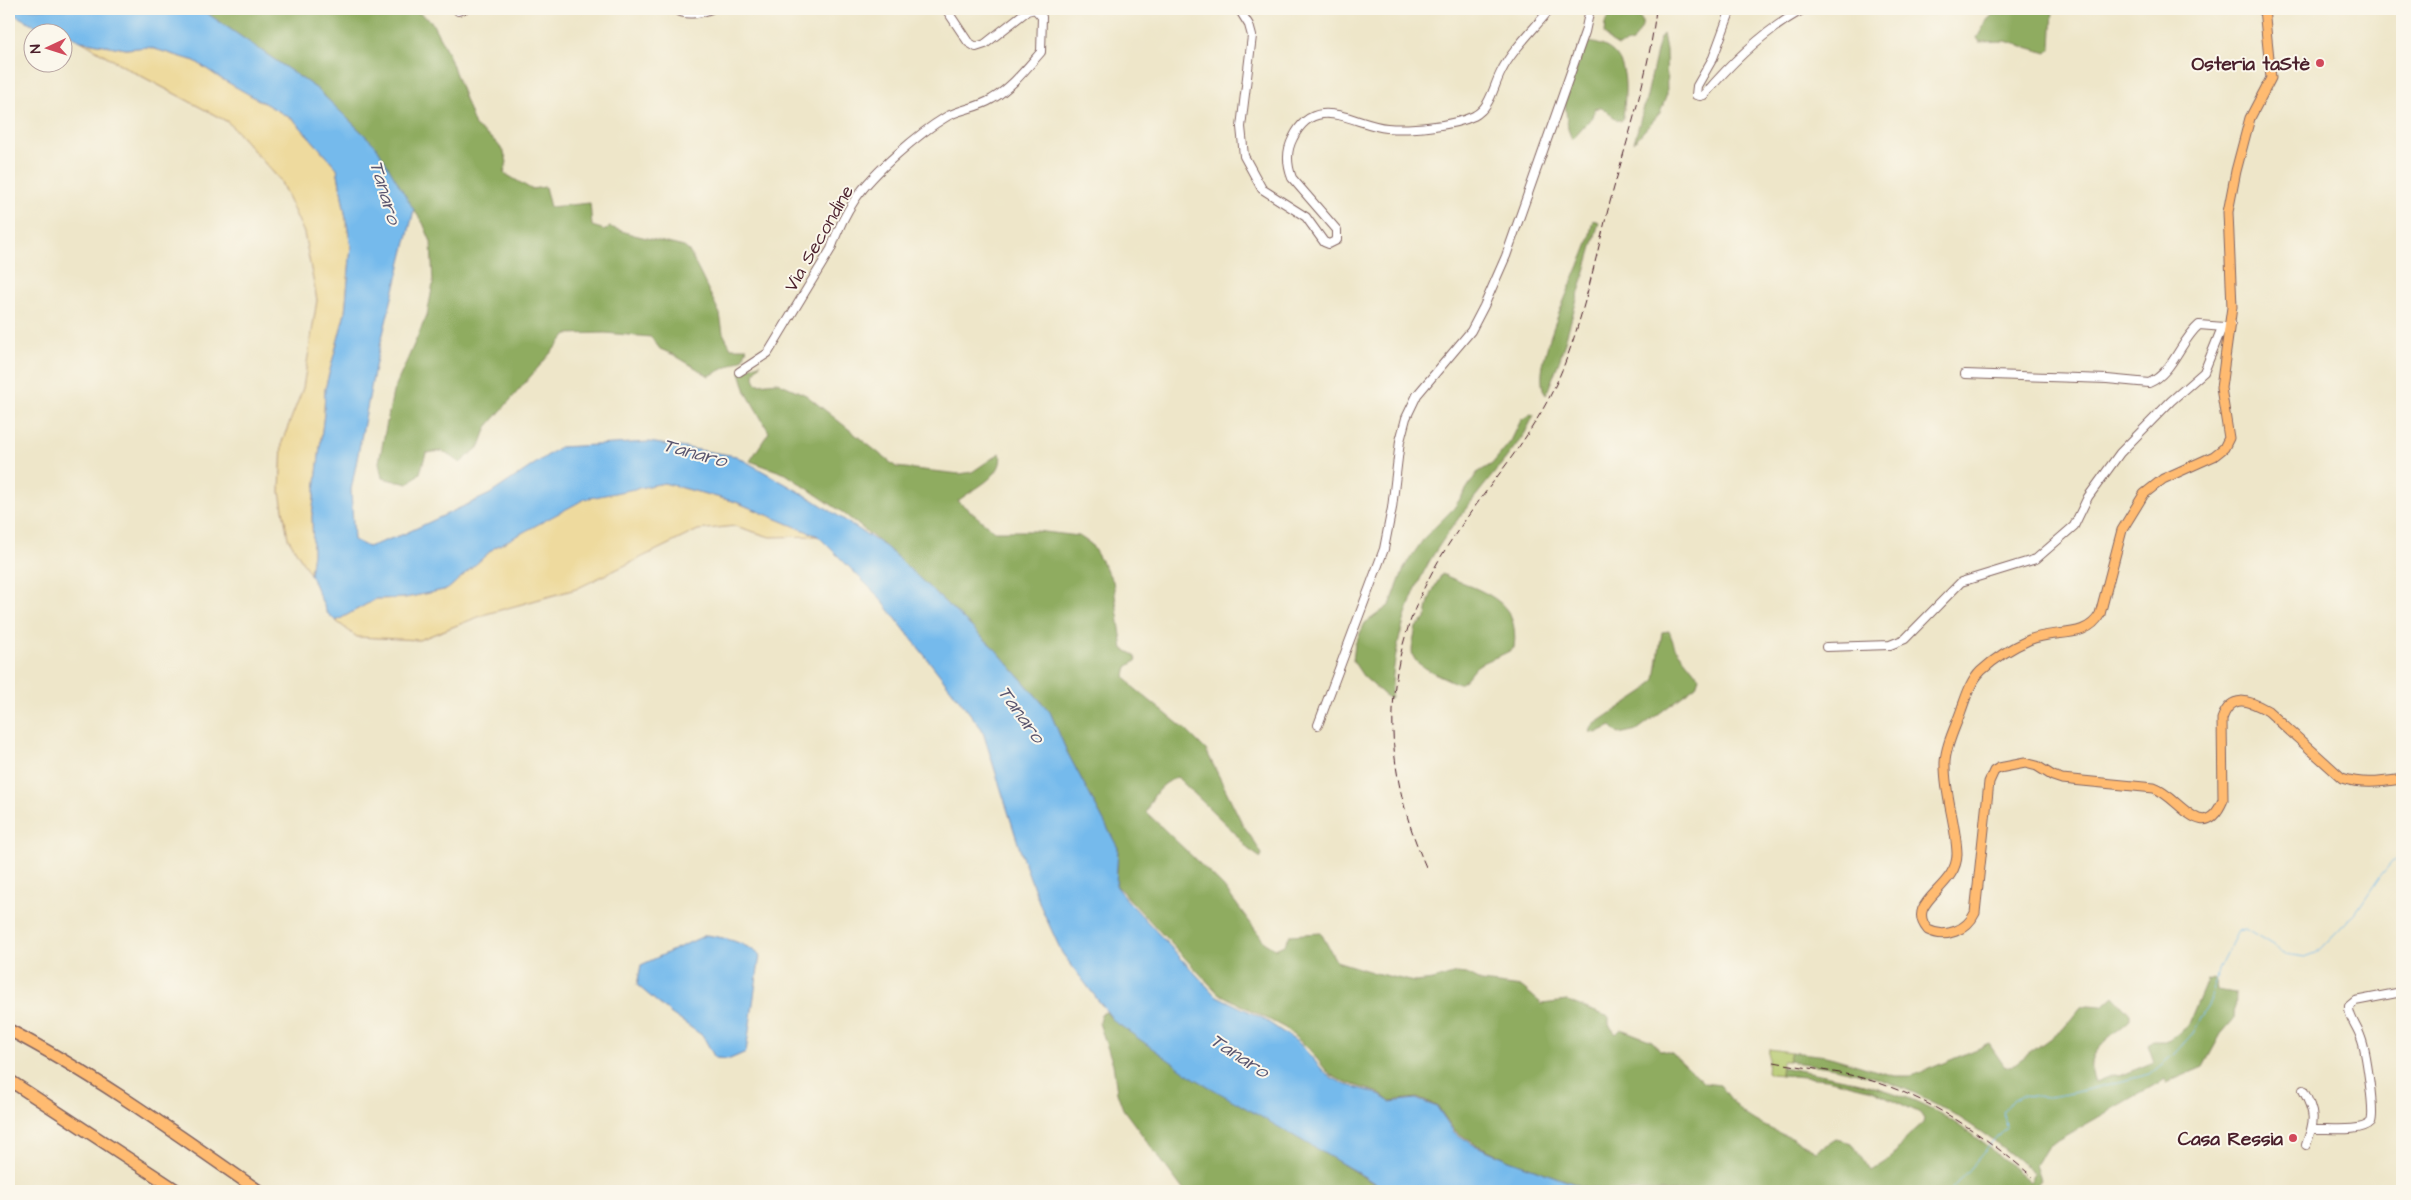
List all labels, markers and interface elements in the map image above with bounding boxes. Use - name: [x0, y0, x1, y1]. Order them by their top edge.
- north arrow: [22, 22, 72, 72]
- text: N: [26, 44, 46, 54]
- place label: Osteria taStè: [2192, 51, 2311, 78]
- marker: Osteria taStè: [2314, 57, 2326, 69]
- water label: Tanaro: [362, 157, 408, 229]
- street label: Via Secondine: [778, 180, 861, 297]
- water label: Tanaro: [660, 431, 731, 475]
- water label: Tanaro: [991, 680, 1053, 751]
- water label: Tanaro: [1205, 1026, 1276, 1086]
- place label: Casa Ressia: [2178, 1126, 2283, 1153]
- marker: Casa Ressia: [2287, 1132, 2299, 1144]

